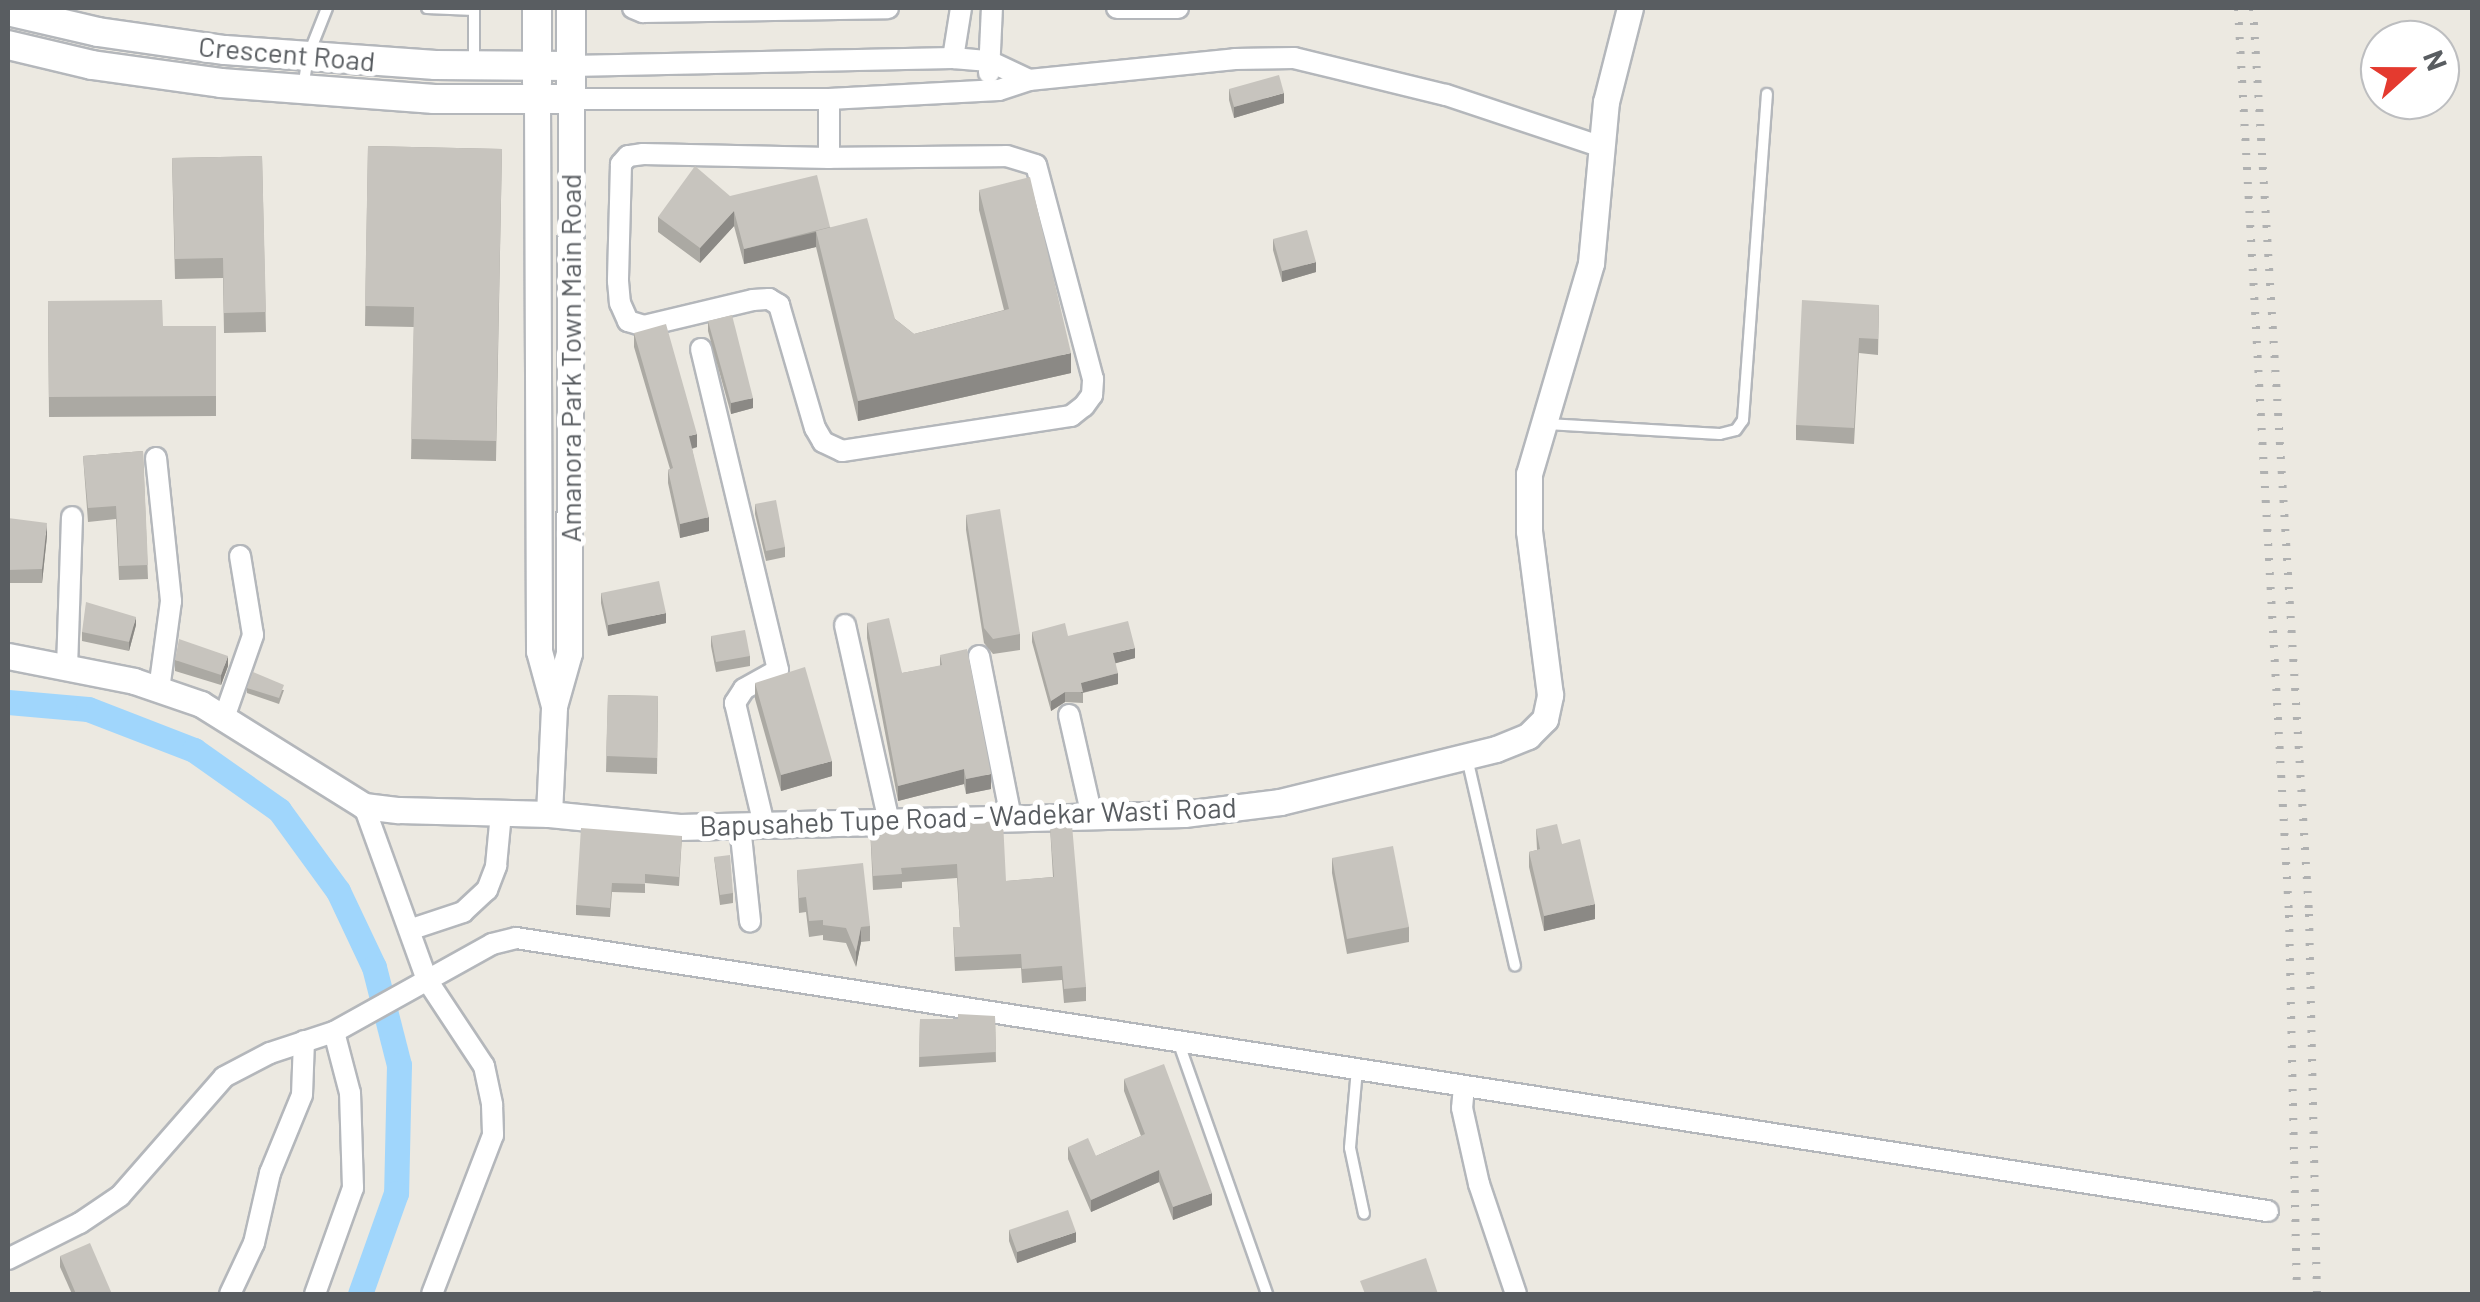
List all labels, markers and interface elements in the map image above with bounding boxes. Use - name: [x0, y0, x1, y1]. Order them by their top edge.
- north arrow: [2360, 20, 2460, 120]
- street label: Crescent Road: [197, 29, 377, 77]
- text: N: [2417, 45, 2455, 75]
- street label: Amanora Park Town Main Road: [553, 174, 587, 542]
- street label: Bapusaheb Tupe Road - Wadekar Wasti Road: [699, 790, 1237, 842]

